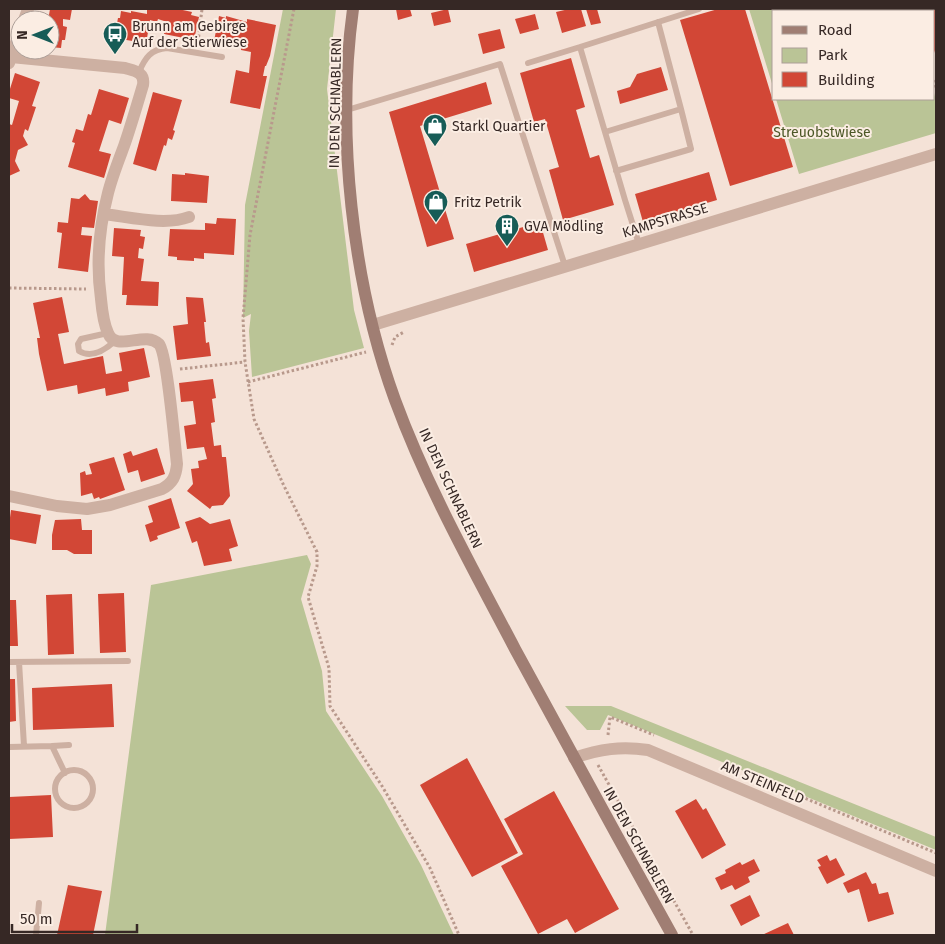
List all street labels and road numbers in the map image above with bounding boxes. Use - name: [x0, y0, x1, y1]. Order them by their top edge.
- street label: IN DEN SCHNABLERN: [326, 37, 345, 169]
- street label: KAMPSTRASSE: [620, 199, 710, 242]
- street label: IN DEN SCHNABLERN: [415, 425, 486, 551]
- street label: AM STEINFELD: [719, 757, 807, 808]
- street label: IN DEN SCHNABLERN: [599, 784, 678, 907]

